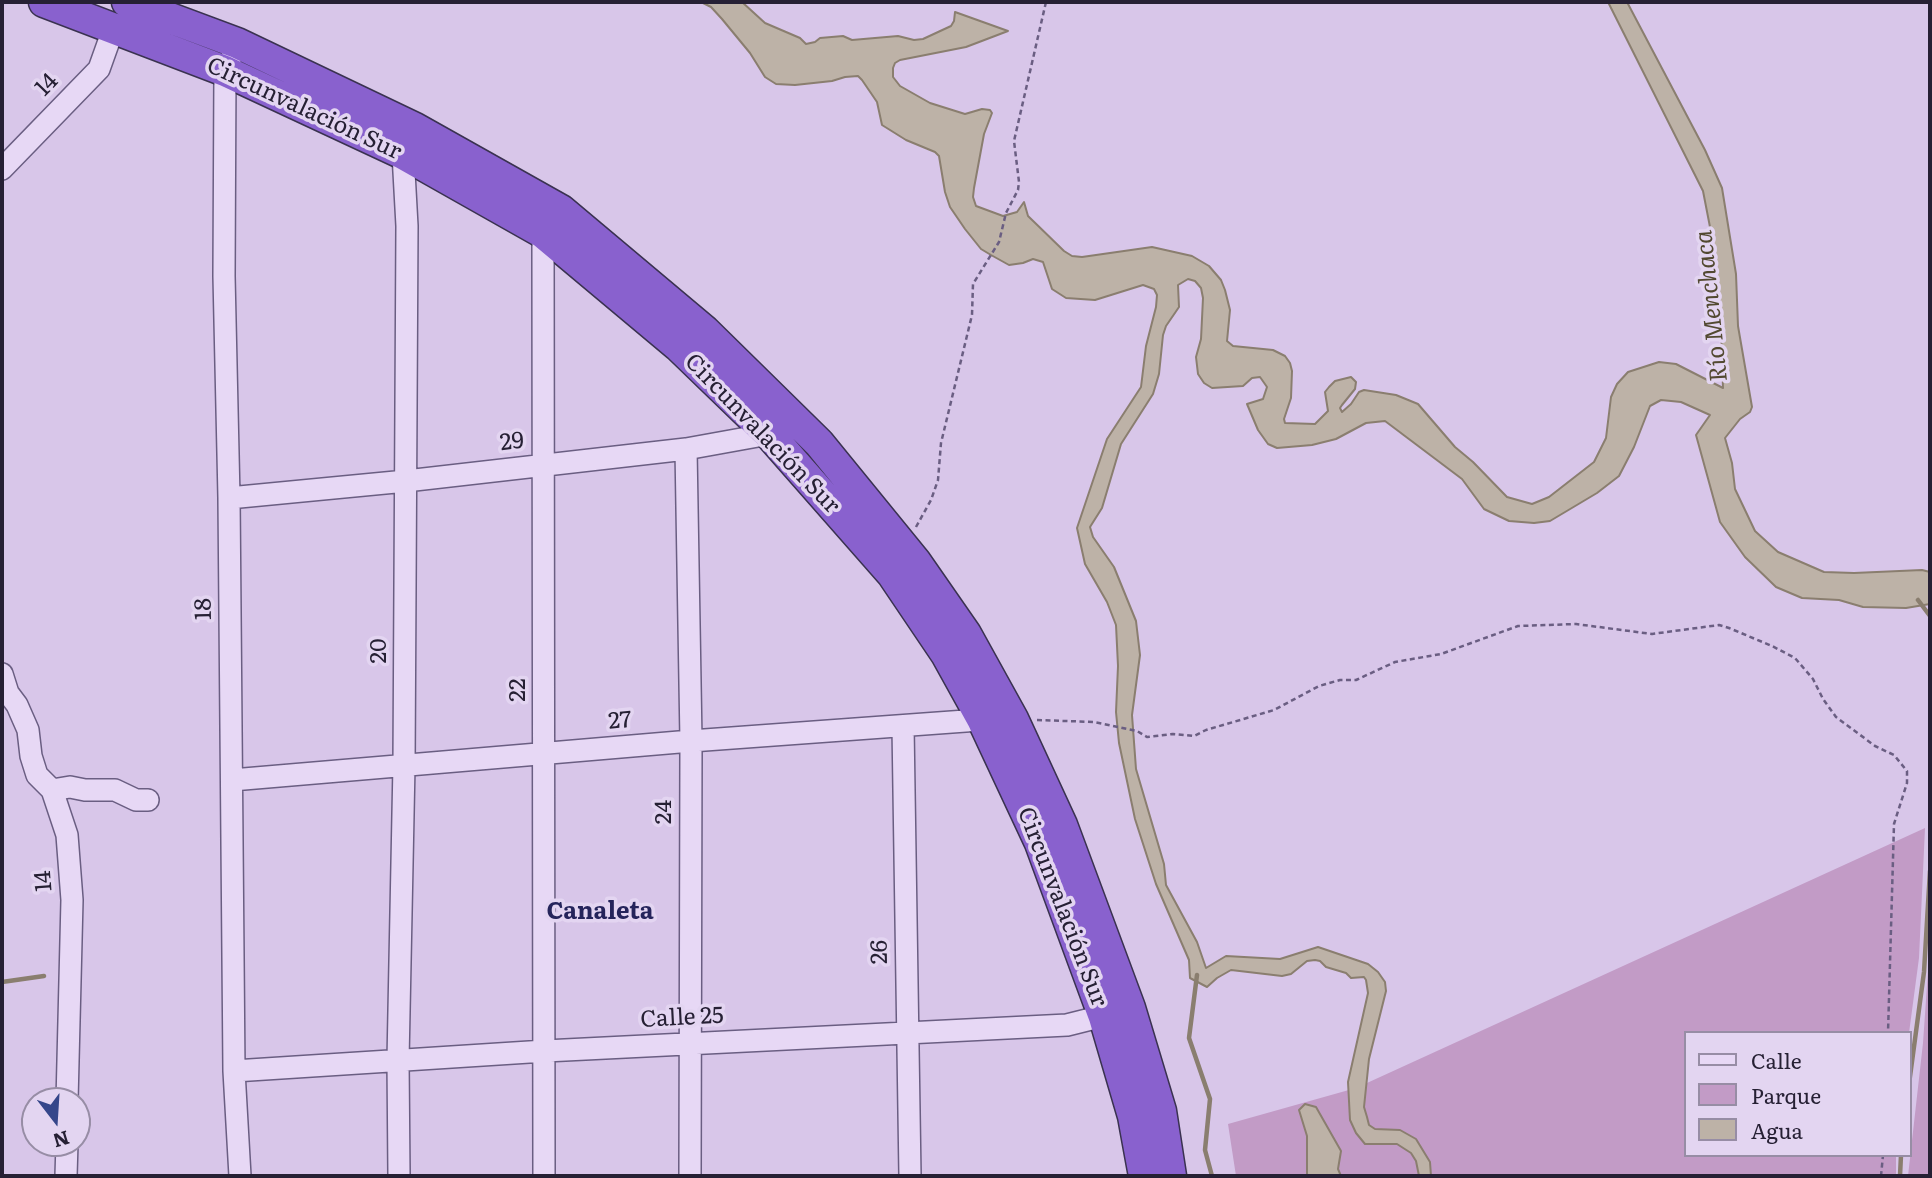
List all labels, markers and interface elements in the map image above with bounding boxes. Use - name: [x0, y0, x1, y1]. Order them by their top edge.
- street label: Circunvalación Sur: [202, 52, 406, 166]
- street label: 14: [30, 68, 64, 102]
- water label: Río Menchaca: [1690, 229, 1734, 383]
- street label: Circunvalación Sur: [679, 348, 845, 520]
- street label: 29: [499, 427, 525, 457]
- street label: 18: [190, 598, 218, 620]
- street label: 20: [365, 639, 393, 663]
- street label: 22: [504, 678, 532, 702]
- street label: 27: [607, 706, 633, 736]
- street label: 24: [650, 800, 678, 824]
- street label: Circunvalación Sur: [1011, 803, 1113, 1011]
- street label: 14: [29, 870, 59, 892]
- district label: Canaleta: [546, 898, 654, 926]
- street label: 26: [866, 940, 894, 964]
- street label: Calle 25: [640, 1002, 724, 1034]
- legend: [1684, 1031, 1911, 1157]
- text: Calle: [1751, 1044, 1802, 1075]
- text: Parque: [1751, 1079, 1821, 1110]
- north arrow: [21, 1087, 91, 1157]
- text: Agua: [1751, 1114, 1803, 1145]
- text: N: [50, 1124, 73, 1156]

